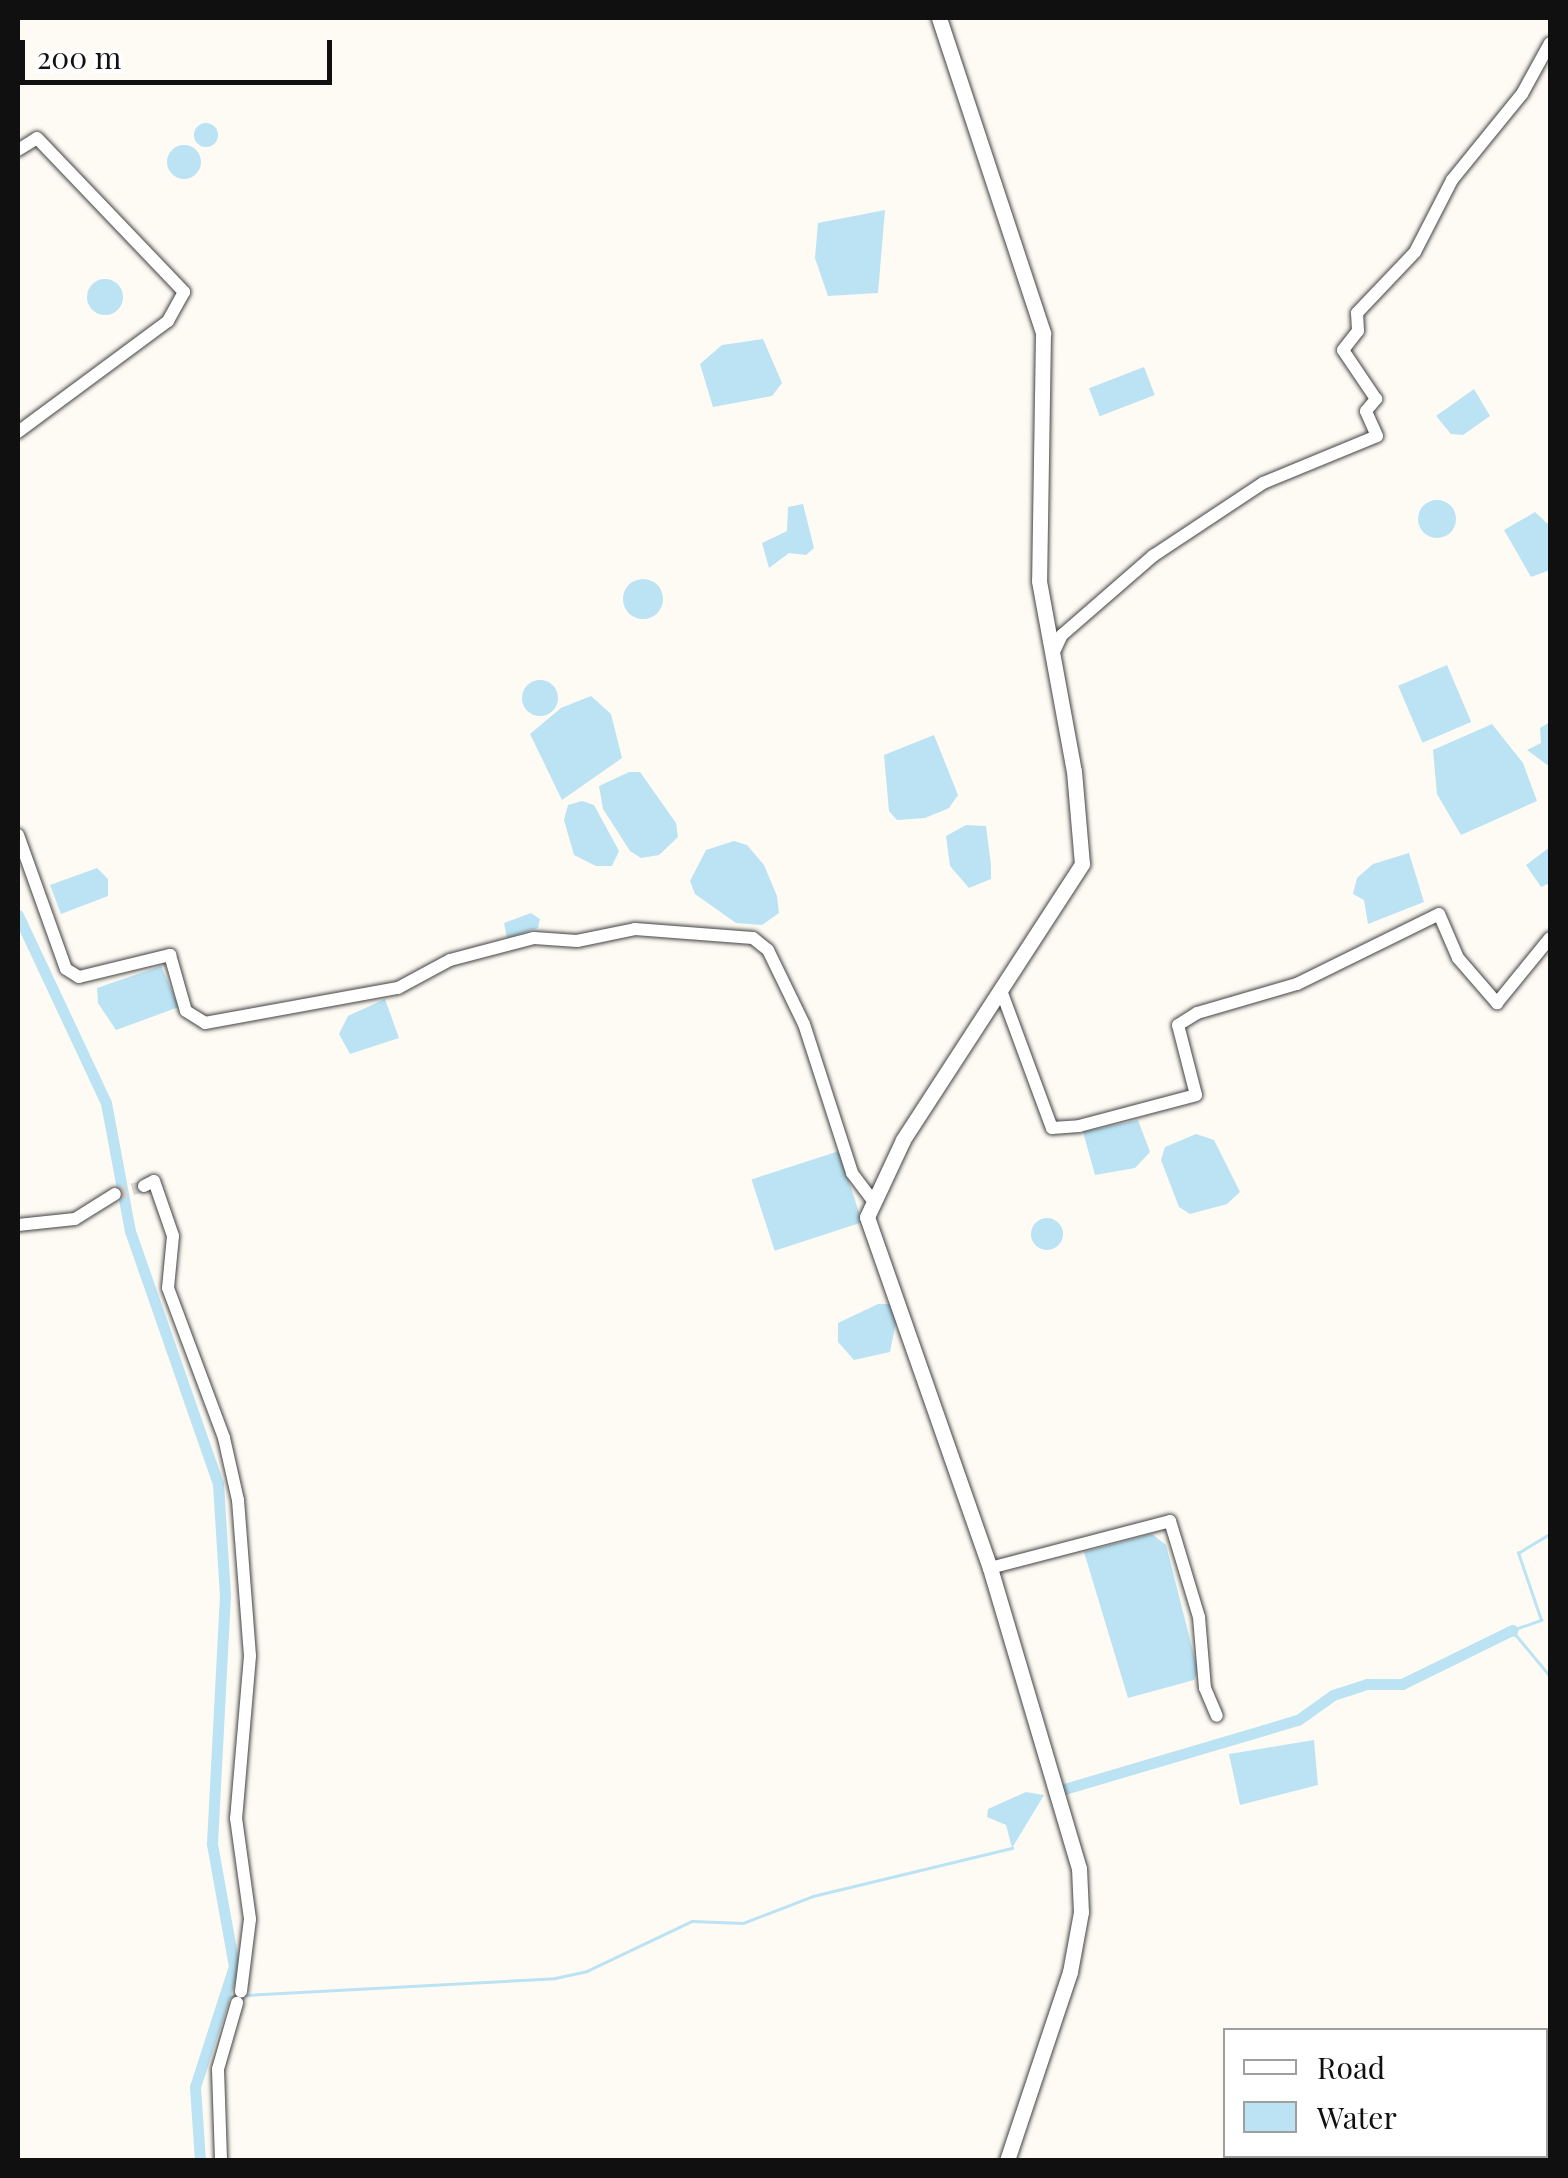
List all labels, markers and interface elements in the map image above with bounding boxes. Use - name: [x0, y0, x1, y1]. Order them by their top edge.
- scale bar: [25, 20, 338, 82]
- text: 200 m: [37, 37, 121, 77]
- legend: [1223, 2028, 1548, 2158]
- text: Road: [1317, 2047, 1385, 2087]
- text: Water: [1317, 2097, 1397, 2137]

